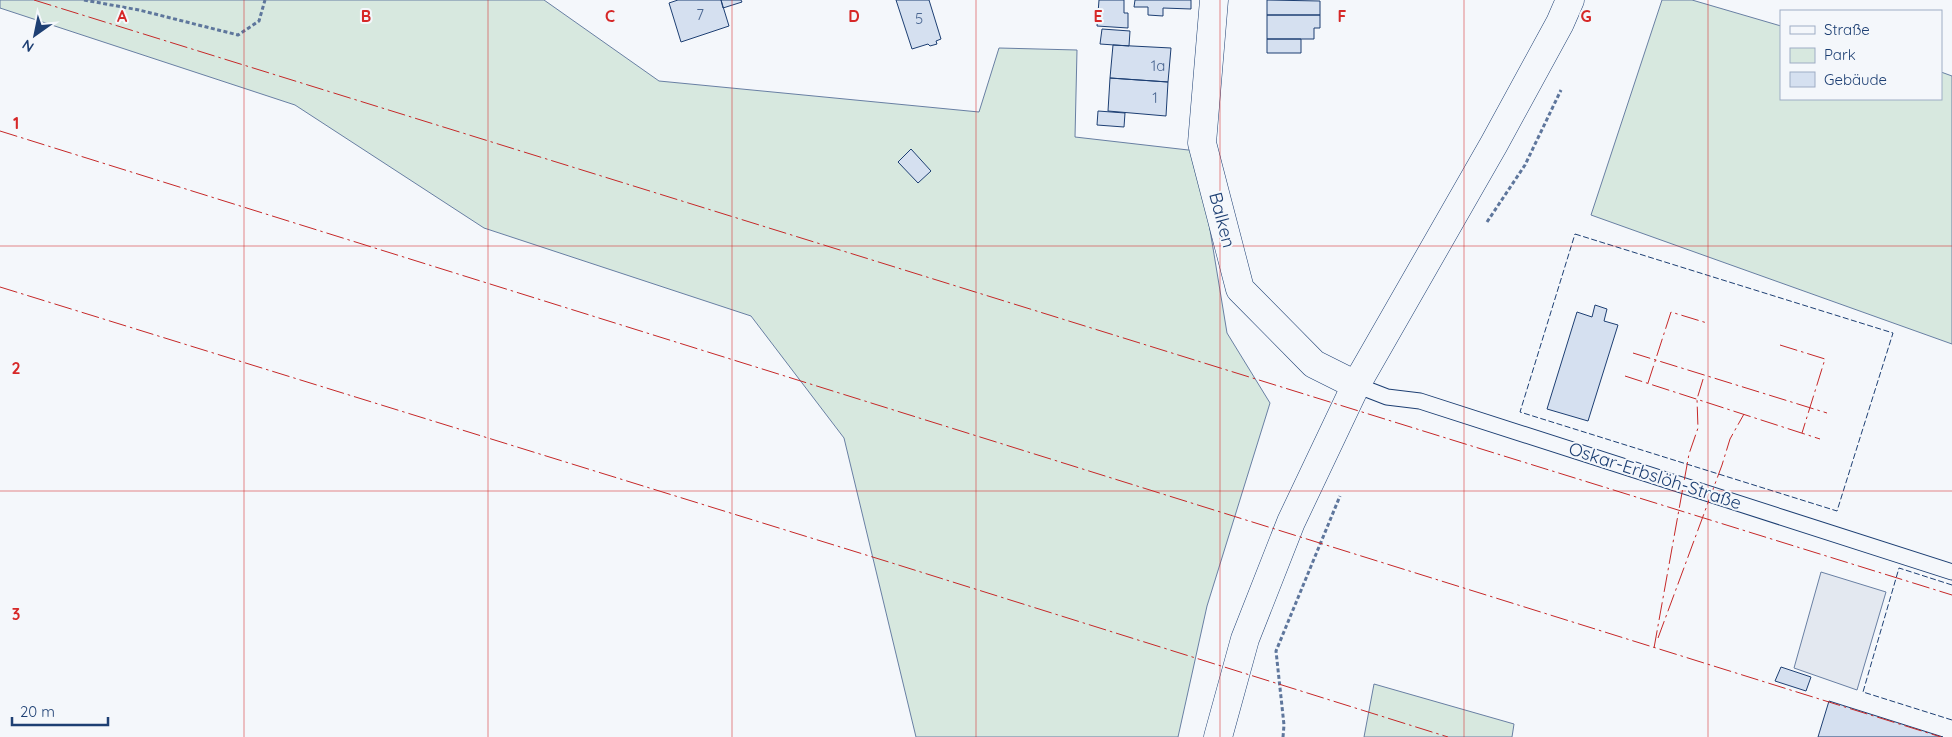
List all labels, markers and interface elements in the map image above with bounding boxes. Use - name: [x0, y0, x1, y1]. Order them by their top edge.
- house number: 7: [696, 5, 704, 24]
- text: A: [117, 6, 128, 26]
- text: B: [361, 6, 371, 26]
- text: C: [605, 6, 615, 26]
- text: D: [848, 6, 860, 26]
- text: E: [1093, 6, 1103, 26]
- text: F: [1338, 6, 1347, 26]
- text: G: [1580, 6, 1592, 26]
- house number: 5: [915, 9, 923, 28]
- north arrow: [10, 10, 60, 60]
- legend: [1780, 10, 1942, 100]
- text: Straße: [1824, 20, 1870, 39]
- text: N: [19, 36, 37, 56]
- text: Park: [1824, 45, 1856, 64]
- house number: 1a: [1151, 56, 1165, 75]
- text: Gebäude: [1824, 70, 1887, 89]
- house number: 1: [1152, 88, 1158, 107]
- text: 1: [13, 113, 19, 133]
- street label: Balken: [1204, 190, 1241, 250]
- text: 2: [11, 358, 21, 378]
- street label: Oskar-Erbslöh-Straße: [1566, 437, 1744, 514]
- text: 3: [12, 604, 20, 624]
- scale bar: [12, 694, 109, 726]
- text: 20 m: [20, 702, 55, 721]

